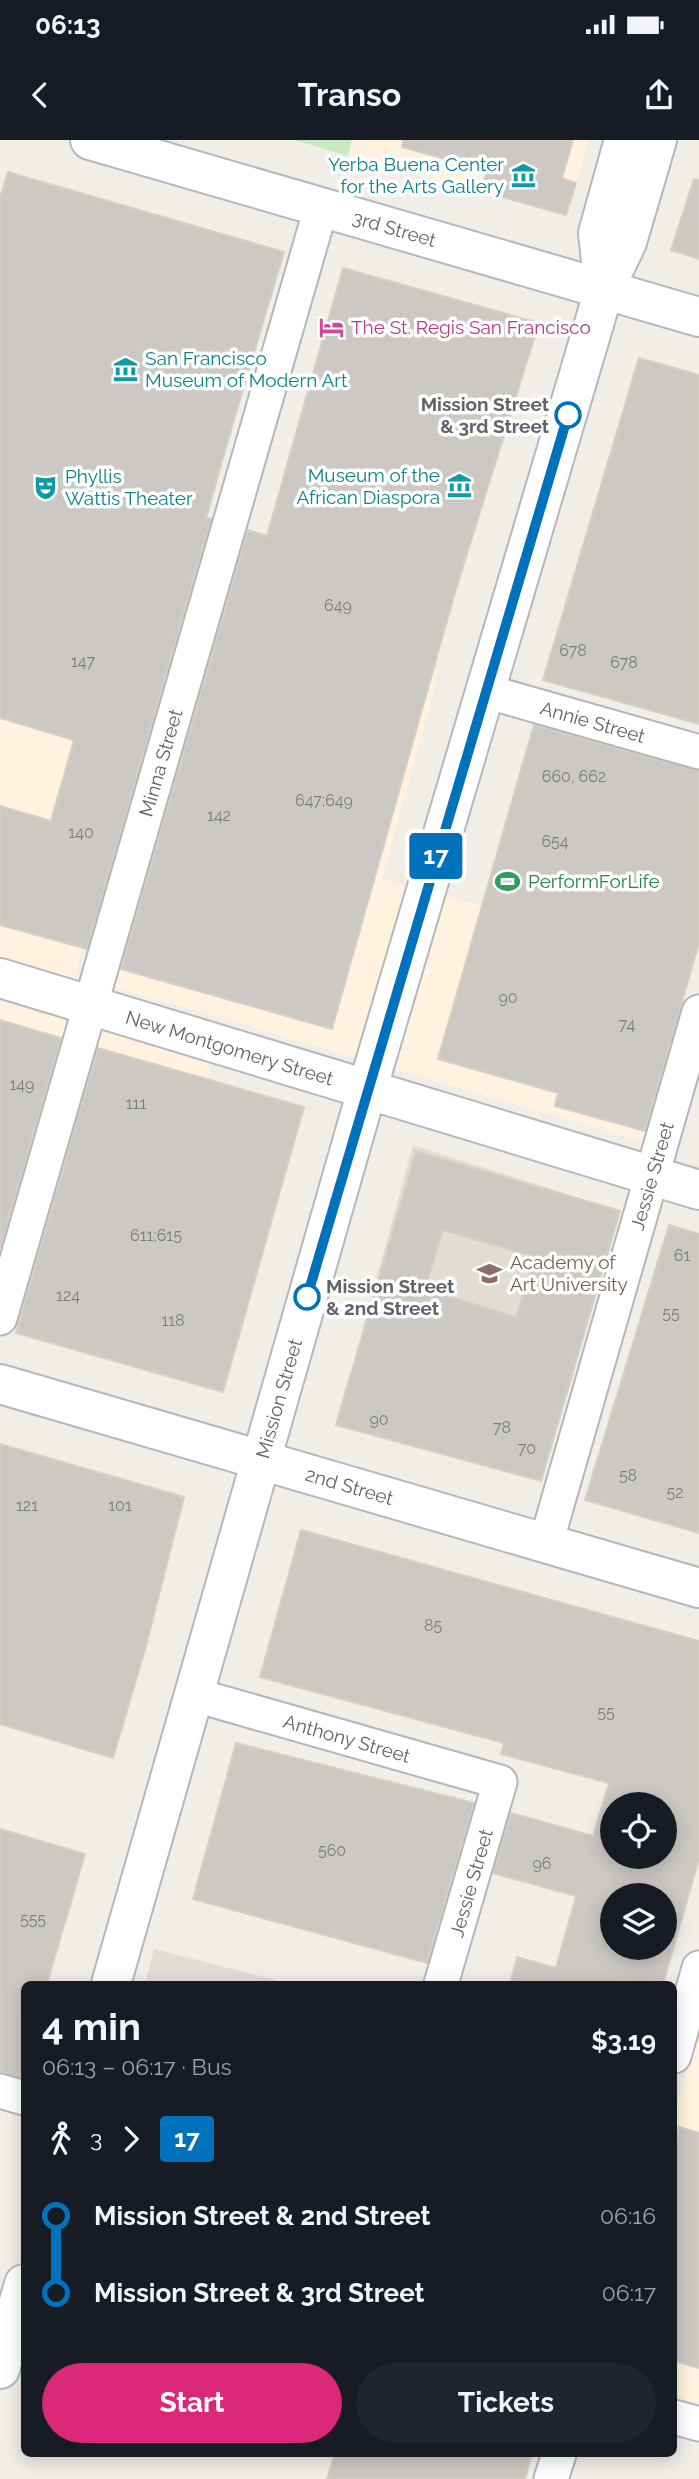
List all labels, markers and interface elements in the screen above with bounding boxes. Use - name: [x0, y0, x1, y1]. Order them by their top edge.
- text: 06:13: [35, 10, 101, 40]
- icon: back: [21, 76, 59, 114]
- text: Transo: [298, 76, 401, 113]
- icon: share: [640, 76, 678, 114]
- place label: Yerba Buena Center for the Arts Gallery: [328, 153, 504, 197]
- museum icon: Yerba Buena Center for the Arts Gallery: [510, 161, 538, 189]
- street label: 3rd Street: [350, 206, 439, 251]
- hotel icon: The St. Regis San Francisco: [317, 313, 345, 341]
- place label: The St. Regis San Francisco: [351, 316, 591, 338]
- place label: San Francisco Museum of Modern Art: [145, 347, 348, 391]
- museum icon: San Francisco Museum of Modern Art: [111, 355, 139, 383]
- place label: Mission Street & 3rd Street: [421, 393, 550, 437]
- marker: Mission Street & 3rd Street: [555, 402, 581, 428]
- place label: Museum of the African Diaspora: [296, 464, 440, 508]
- place label: Phyllis Wattis Theater: [65, 465, 193, 509]
- museum icon: Museum of the African Diaspora: [446, 472, 474, 500]
- theatre icon: Phyllis Wattis Theater: [31, 473, 59, 501]
- house number: 649: [324, 596, 352, 615]
- house number: 678: [559, 641, 587, 660]
- house number: 147: [71, 652, 95, 671]
- house number: 678: [610, 653, 638, 672]
- street label: Annie Street: [538, 696, 648, 747]
- street label: Minna Street: [135, 706, 187, 819]
- house number: 660, 662: [542, 767, 606, 786]
- house number: 647;649: [295, 791, 353, 810]
- house number: 142: [207, 806, 231, 825]
- house number: 140: [68, 823, 94, 842]
- house number: 654: [541, 832, 569, 851]
- line badge: 17: [404, 833, 467, 879]
- text: 17: [423, 841, 449, 870]
- sports icon: PerformForLife: [494, 867, 522, 895]
- place label: PerformForLife: [528, 870, 660, 892]
- house number: 90: [498, 988, 518, 1007]
- street label: New Montgomery Street: [123, 1006, 337, 1090]
- house number: 74: [619, 1015, 635, 1034]
- house number: 149: [10, 1075, 34, 1094]
- house number: 111: [126, 1094, 146, 1113]
- street label: Jessie Street: [626, 1119, 678, 1233]
- house number: 611;615: [130, 1226, 182, 1245]
- house number: 61: [674, 1246, 690, 1265]
- place label: Academy of Art University: [510, 1251, 628, 1295]
- school or university icon: Academy of Art University: [476, 1259, 504, 1287]
- place label: Mission Street & 2nd Street: [326, 1275, 455, 1319]
- marker: Mission Street & 2nd Street: [294, 1284, 320, 1310]
- house number: 124: [56, 1286, 80, 1305]
- house number: 55: [662, 1304, 680, 1323]
- house number: 118: [161, 1311, 185, 1330]
- street label: Mission Street: [251, 1336, 306, 1461]
- house number: 90: [369, 1410, 389, 1429]
- house number: 78: [493, 1418, 511, 1437]
- house number: 70: [518, 1439, 536, 1458]
- street label: 2nd Street: [303, 1463, 396, 1509]
- house number: 58: [619, 1466, 637, 1485]
- house number: 52: [666, 1483, 684, 1502]
- house number: 121: [16, 1496, 38, 1515]
- house number: 101: [108, 1496, 132, 1515]
- house number: 85: [424, 1616, 442, 1635]
- house number: 55: [597, 1703, 615, 1722]
- street label: Anthony Street: [281, 1710, 413, 1767]
- map controls: [600, 1792, 677, 1960]
- button: locate: [600, 1792, 677, 1869]
- street label: Jessie Street: [445, 1826, 497, 1940]
- house number: 560: [318, 1841, 346, 1860]
- house number: 96: [532, 1854, 552, 1873]
- button: layers: [600, 1883, 677, 1960]
- house number: 555: [20, 1910, 46, 1929]
- text: 4 min: [42, 2004, 141, 2049]
- text: $3.19: [591, 2026, 656, 2056]
- text: 06:13 – 06:17 · Bus: [42, 2053, 232, 2080]
- icon: walk: [42, 2120, 80, 2158]
- icon: forward: [112, 2120, 150, 2158]
- text: 17: [174, 2124, 200, 2153]
- text: 3: [90, 2125, 102, 2152]
- text: Mission Street & 2nd Street: [94, 2201, 430, 2231]
- text: 06:16: [600, 2202, 656, 2229]
- text: Mission Street & 3rd Street: [94, 2278, 425, 2308]
- text: 06:17: [602, 2279, 656, 2306]
- button: Start: [42, 2363, 342, 2443]
- button: Tickets: [356, 2363, 656, 2443]

